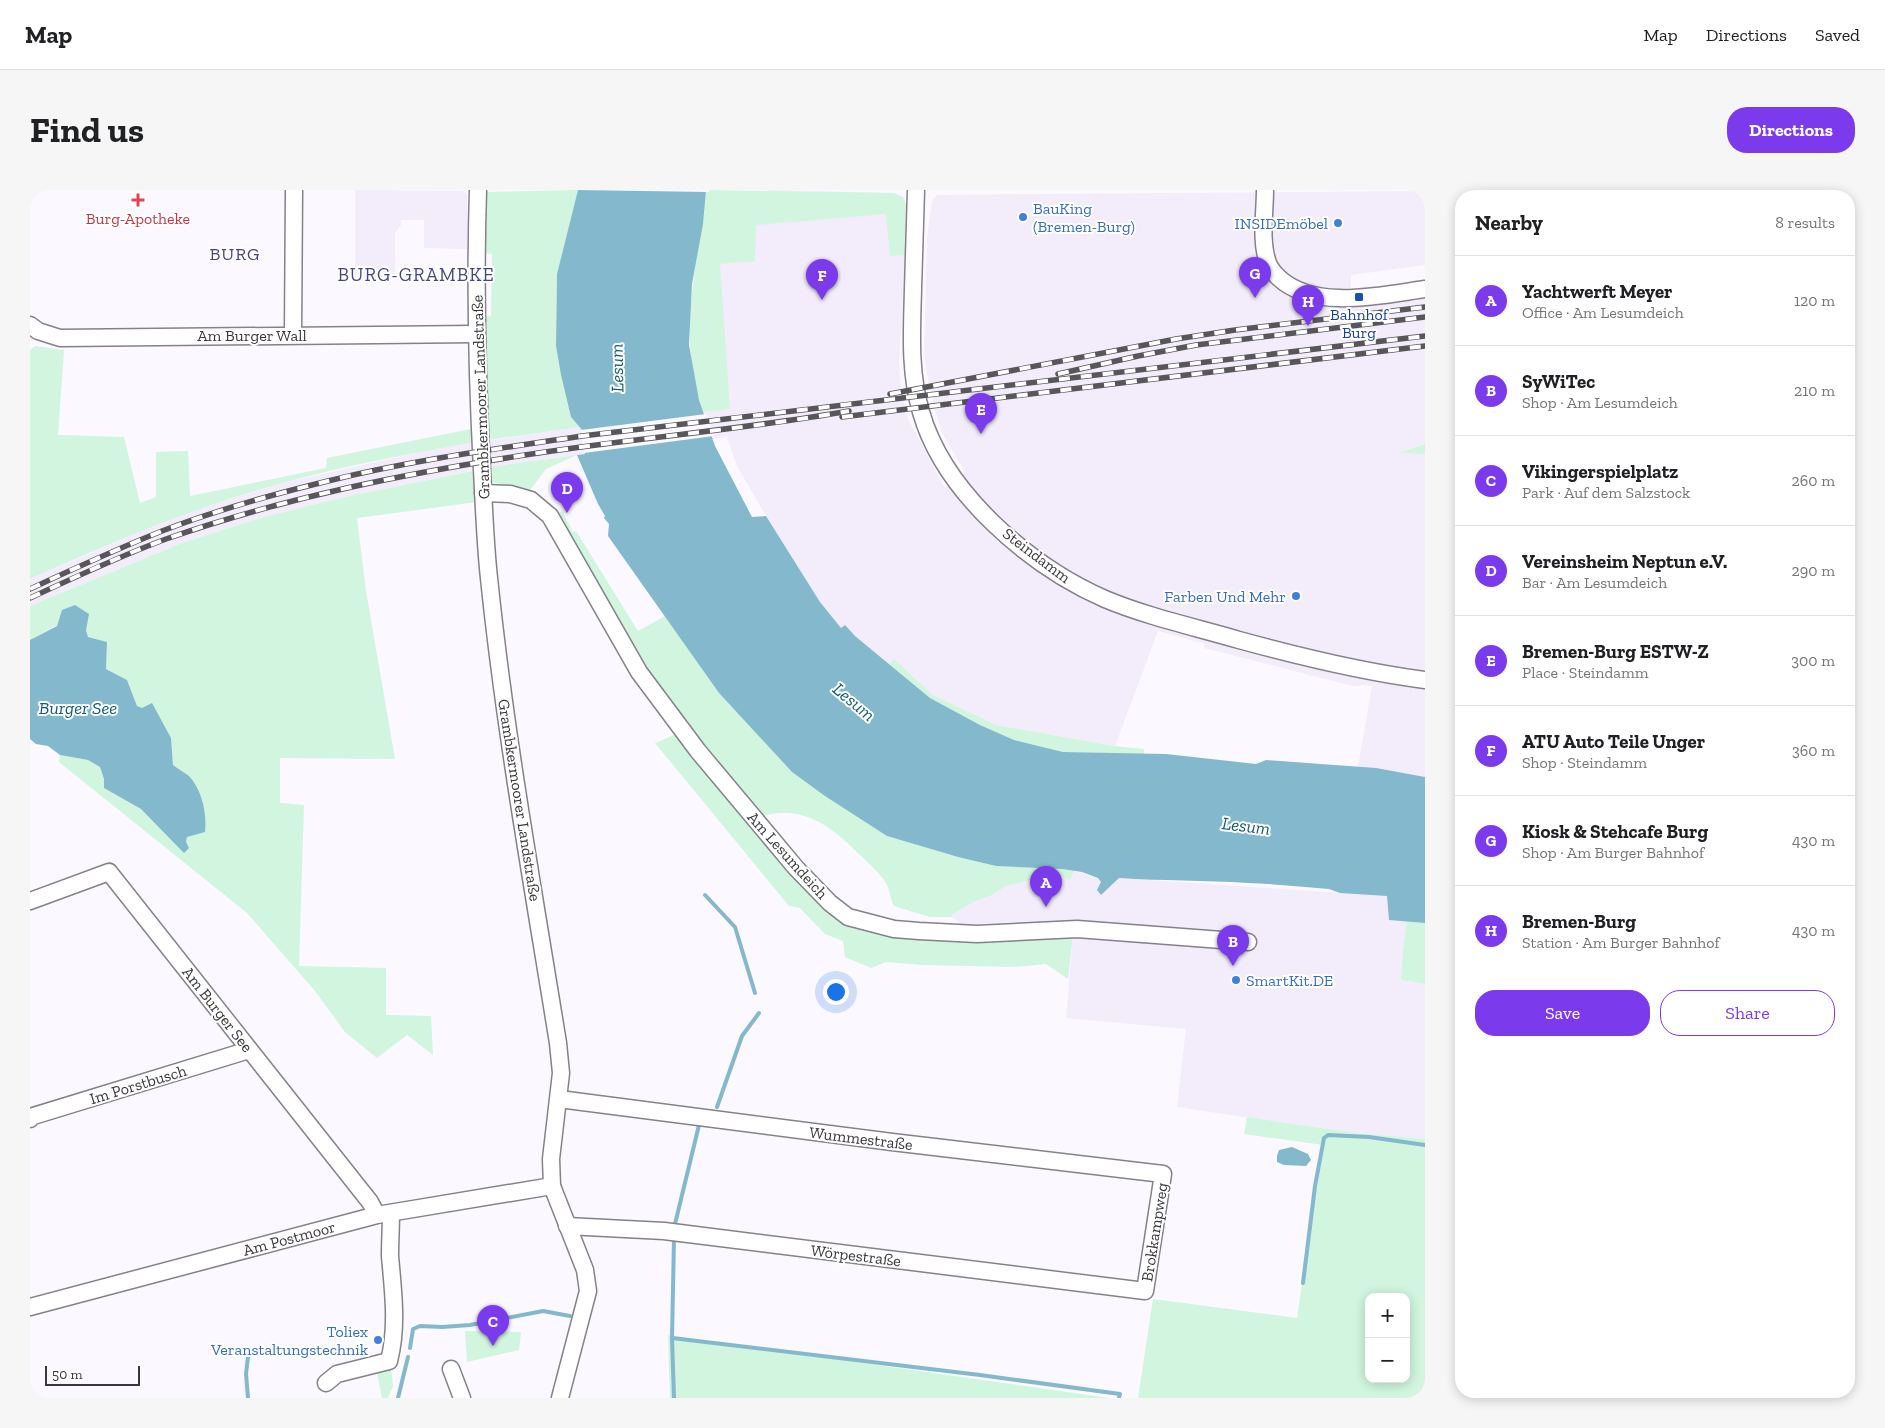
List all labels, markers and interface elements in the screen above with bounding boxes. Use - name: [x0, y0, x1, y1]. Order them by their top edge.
- text: Map: [25, 20, 72, 49]
- text: Map: [1643, 24, 1678, 46]
- text: Directions: [1706, 24, 1787, 46]
- text: Saved: [1815, 24, 1860, 46]
- button: Directions: [1727, 107, 1855, 153]
- text: Find us: [30, 109, 144, 151]
- marker: Burg-Apotheke: [132, 194, 144, 206]
- place label: BauKing (Bremen-Burg): [1033, 199, 1135, 236]
- place label: Burg-Apotheke: [86, 209, 190, 228]
- text: Nearby: [1475, 210, 1543, 235]
- marker: BauKing (Bremen-Burg): [1017, 211, 1029, 223]
- text: 8 results: [1775, 213, 1835, 232]
- place label: INSIDEmöbel: [1235, 214, 1328, 233]
- marker: INSIDEmöbel: [1332, 217, 1344, 229]
- district label: BURG: [209, 243, 261, 265]
- pin: G: [1239, 257, 1271, 298]
- pin: F: [806, 259, 838, 300]
- district label: BURG-GRAMBKE: [337, 263, 495, 286]
- text: Yachtwerft Meyer: [1522, 280, 1672, 303]
- pin: H: [1292, 285, 1324, 326]
- marker: Bahnhof Burg: [1353, 291, 1365, 303]
- text: A: [1486, 291, 1497, 310]
- text: 120 m: [1794, 291, 1835, 310]
- street label: Grambkermoorer Landstraße: [467, 294, 494, 499]
- text: Office · Am Lesumdeich: [1522, 303, 1684, 322]
- place label: Bahnhof Burg: [1330, 305, 1390, 342]
- street label: Am Burger Wall: [197, 326, 307, 345]
- water label: Lesum: [606, 344, 628, 392]
- text: SyWiTec: [1522, 370, 1595, 393]
- text: B: [1486, 381, 1496, 400]
- text: 210 m: [1794, 381, 1835, 400]
- pin: E: [965, 393, 997, 434]
- text: Shop · Am Lesumdeich: [1522, 393, 1678, 412]
- text: Vikingerspielplatz: [1522, 460, 1678, 483]
- text: C: [1486, 471, 1496, 490]
- text: 260 m: [1792, 471, 1835, 490]
- pin: D: [551, 472, 583, 513]
- text: Park · Auf dem Salzstock: [1522, 483, 1690, 502]
- street label: Steindamm: [999, 524, 1074, 587]
- text: Vereinsheim Neptun e.V.: [1522, 550, 1727, 573]
- text: D: [1485, 561, 1497, 580]
- text: 290 m: [1792, 561, 1835, 580]
- text: Bar · Am Lesumdeich: [1522, 573, 1667, 592]
- place label: Farben Und Mehr: [1164, 587, 1286, 606]
- marker: Farben Und Mehr: [1290, 590, 1302, 602]
- text: Bremen-Burg ESTW-Z: [1522, 640, 1709, 663]
- text: E: [1486, 651, 1496, 670]
- text: 300 m: [1791, 651, 1835, 670]
- text: Place · Steindamm: [1522, 663, 1649, 682]
- water label: Lesum: [828, 678, 880, 726]
- water label: Burger See: [39, 697, 117, 719]
- street label: Grambkermoorer Landstraße: [494, 698, 545, 903]
- text: ATU Auto Teile Unger: [1522, 730, 1705, 753]
- text: F: [1486, 741, 1496, 760]
- text: 360 m: [1792, 741, 1835, 760]
- text: Shop · Steindamm: [1522, 753, 1647, 772]
- street label: Am Lesumdeich: [743, 808, 832, 903]
- water label: Lesum: [1221, 812, 1271, 840]
- text: Kiosk & Stehcafe Burg: [1522, 820, 1708, 843]
- text: G: [1486, 831, 1496, 850]
- text: 430 m: [1792, 831, 1835, 850]
- text: Shop · Am Burger Bahnhof: [1522, 843, 1704, 862]
- pin: A: [1030, 866, 1062, 907]
- text: Bremen-Burg: [1522, 910, 1636, 933]
- text: H: [1485, 921, 1497, 940]
- text: 430 m: [1792, 921, 1835, 940]
- pin: B: [1217, 925, 1249, 966]
- text: Station · Am Burger Bahnhof: [1522, 933, 1720, 952]
- street label: Am Burger See: [178, 963, 257, 1056]
- place label: SmartKit.DE: [1246, 971, 1333, 990]
- marker: SmartKit.DE: [1230, 974, 1242, 986]
- your location: [823, 979, 849, 1005]
- button: Save: [1475, 990, 1650, 1036]
- button: Share: [1660, 990, 1835, 1036]
- street label: Im Porstbusch: [87, 1061, 189, 1108]
- street label: Wummestraße: [808, 1123, 914, 1154]
- street label: Brokkampweg: [1137, 1181, 1172, 1283]
- street label: Am Postmoor: [241, 1217, 338, 1260]
- street label: Wörpestraße: [810, 1241, 902, 1270]
- map controls: [1365, 1293, 1410, 1383]
- button: +: [1365, 1293, 1410, 1338]
- pin: C: [477, 1305, 509, 1346]
- place label: Toliex Veranstaltungstechnik: [210, 1322, 369, 1359]
- marker: Toliex Veranstaltungstechnik: [372, 1334, 384, 1346]
- button: −: [1365, 1338, 1410, 1383]
- scale bar: [45, 1363, 140, 1386]
- text: 50 m: [52, 1366, 83, 1383]

